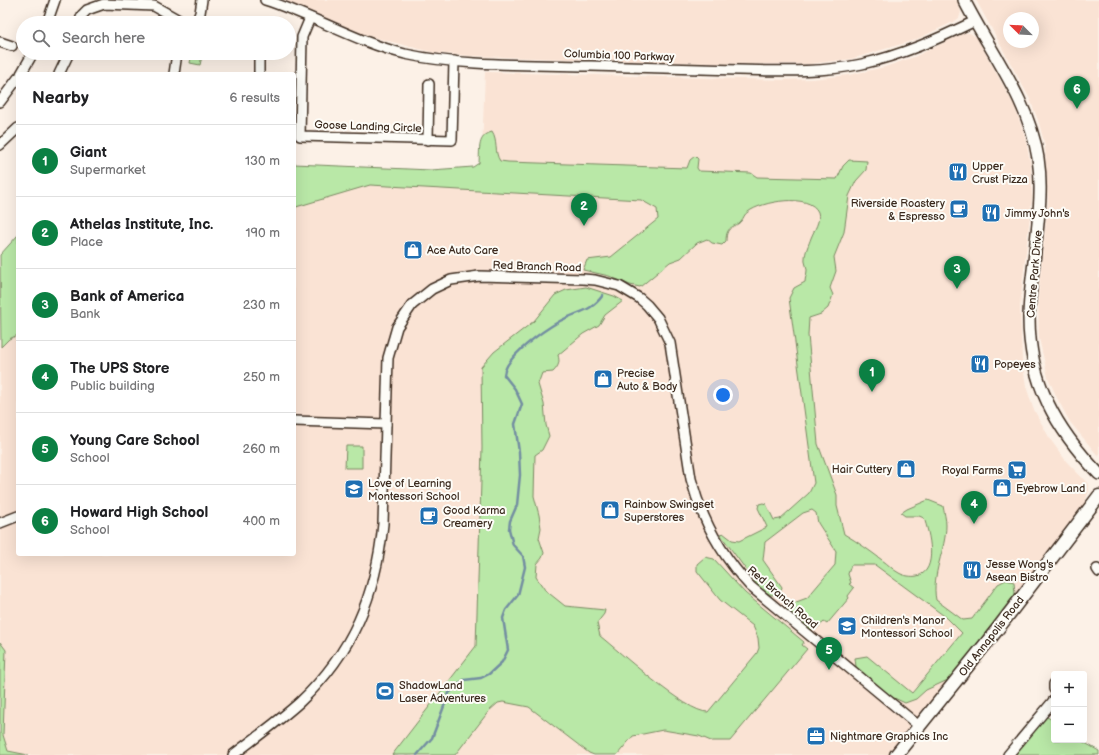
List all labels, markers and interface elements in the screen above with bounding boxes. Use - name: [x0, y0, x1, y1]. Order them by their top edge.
- north arrow: [1003, 12, 1039, 48]
- search box: [16, 16, 296, 60]
- icon: search: [30, 27, 52, 49]
- text: Search here: [62, 29, 145, 48]
- street label: Columbia 100 Parkway: [564, 47, 674, 64]
- pin: 6: [1064, 76, 1090, 109]
- text: Nearby: [32, 88, 89, 108]
- text: 6 results: [230, 90, 280, 106]
- street label: Goose Landing Circle: [314, 118, 422, 135]
- text: Giant: [70, 143, 107, 162]
- text: 1: [42, 153, 48, 169]
- text: 130 m: [245, 153, 280, 169]
- place label: Upper Crust Pizza: [972, 160, 1028, 186]
- restaurant icon: Upper Crust Pizza: [947, 161, 969, 183]
- text: Supermarket: [70, 162, 146, 178]
- pin: 2: [571, 193, 597, 226]
- place label: Riverside Roastery & Espresso: [851, 197, 945, 223]
- cafe icon: Riverside Roastery & Espresso: [948, 198, 970, 220]
- restaurant icon: Jimmy John's: [980, 202, 1002, 224]
- place label: Jimmy John's: [1005, 207, 1070, 220]
- text: Athelas Institute, Inc.: [70, 215, 213, 234]
- text: 2: [41, 225, 49, 241]
- text: 190 m: [246, 225, 280, 241]
- street label: Centre Park Drive: [1024, 229, 1045, 318]
- text: Place: [70, 234, 103, 250]
- shop icon: Ace Auto Care: [402, 239, 424, 261]
- place label: Ace Auto Care: [427, 244, 499, 257]
- pin: 3: [944, 256, 970, 289]
- street label: Red Branch Road: [492, 258, 582, 275]
- text: Bank of America: [70, 287, 184, 306]
- text: 3: [41, 297, 49, 313]
- text: 230 m: [243, 297, 280, 313]
- text: Bank: [70, 306, 100, 322]
- restaurant icon: Popeyes: [969, 353, 991, 375]
- place label: Popeyes: [994, 358, 1036, 371]
- text: The UPS Store: [70, 359, 169, 378]
- pin: 1: [859, 359, 885, 392]
- place label: Precise Auto & Body: [617, 367, 677, 393]
- shop icon: Precise Auto & Body: [592, 368, 614, 390]
- text: 4: [41, 369, 49, 385]
- text: 250 m: [243, 369, 280, 385]
- text: Public building: [70, 378, 155, 394]
- your location: [713, 385, 733, 405]
- text: Young Care School: [70, 431, 200, 450]
- text: 5: [41, 441, 49, 457]
- text: 260 m: [242, 441, 280, 457]
- text: School: [70, 450, 110, 466]
- shop icon: Hair Cuttery: [895, 458, 917, 480]
- supermarket icon: Royal Farms: [1006, 459, 1028, 481]
- place label: Hair Cuttery: [832, 463, 892, 476]
- place label: Royal Farms: [942, 464, 1004, 477]
- place label: Love of Learning Montessori School: [368, 477, 460, 503]
- shop icon: Eyebrow Land: [991, 477, 1013, 499]
- school or university icon: Love of Learning Montessori School: [343, 478, 365, 500]
- place label: Eyebrow Land: [1016, 482, 1085, 495]
- pin: 4: [961, 491, 987, 524]
- place label: Rainbow Swingset Superstores: [624, 498, 715, 524]
- shop icon: Rainbow Swingset Superstores: [599, 499, 621, 521]
- text: Howard High School: [70, 503, 208, 522]
- place label: Good Karma Creamery: [443, 504, 506, 530]
- cafe icon: Good Karma Creamery: [418, 505, 440, 527]
- text: 6: [41, 513, 49, 529]
- text: 400 m: [243, 513, 280, 529]
- text: School: [70, 522, 110, 538]
- place label: Jesse Wong's Asean Bistro: [986, 558, 1054, 584]
- restaurant icon: Jesse Wong's Asean Bistro: [961, 559, 983, 581]
- street label: Red Branch Road: [745, 563, 820, 631]
- street label: Old Annapolis Road: [956, 594, 1027, 679]
- place label: Children's Manor Montessori School: [861, 614, 953, 640]
- school or university icon: Children's Manor Montessori School: [836, 615, 858, 637]
- pin: 5: [816, 637, 842, 670]
- map controls: [1051, 671, 1087, 743]
- button: +: [1051, 671, 1087, 707]
- place label: ShadowLand Laser Adventures: [399, 679, 487, 705]
- sports icon: ShadowLand Laser Adventures: [374, 680, 396, 702]
- button: −: [1051, 707, 1087, 743]
- office icon: Nightmare Graphics Inc: [805, 725, 827, 747]
- place label: Nightmare Graphics Inc: [830, 730, 948, 743]

